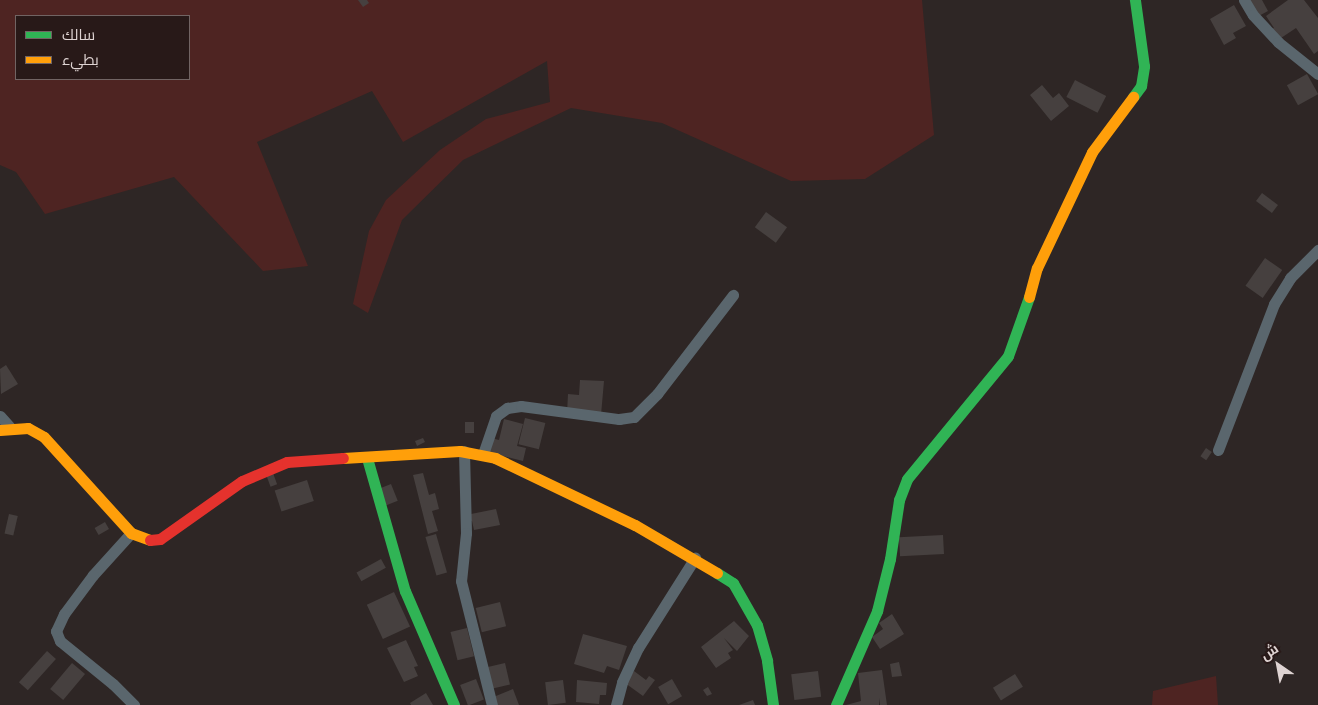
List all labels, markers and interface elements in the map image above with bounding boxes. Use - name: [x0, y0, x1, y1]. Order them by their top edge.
- legend: [15, 15, 190, 80]
- text: سالك: [62, 24, 95, 47]
- text: بطيء: [62, 49, 99, 72]
- text: ش: [1256, 638, 1283, 666]
- north arrow: [1253, 640, 1303, 690]

